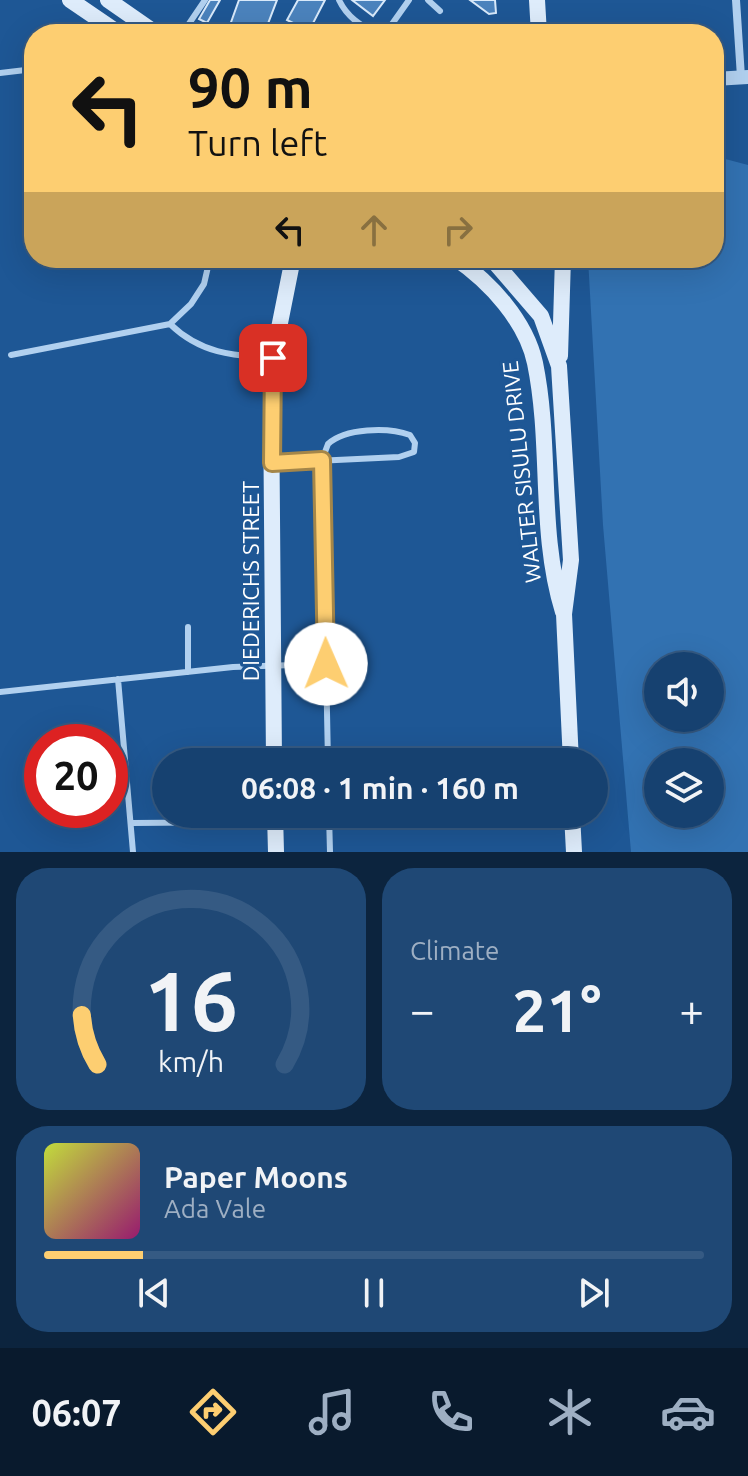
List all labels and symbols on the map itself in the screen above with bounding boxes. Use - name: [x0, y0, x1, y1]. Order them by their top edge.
- pin: [239, 324, 307, 392]
- street label: WALTER SISULU DRIVE: [497, 360, 545, 584]
- street label: DIEDERICHS STREET: [238, 481, 263, 681]
- position arrow: [284, 622, 368, 706]
- speed limit sign: 20: [24, 724, 128, 828]

